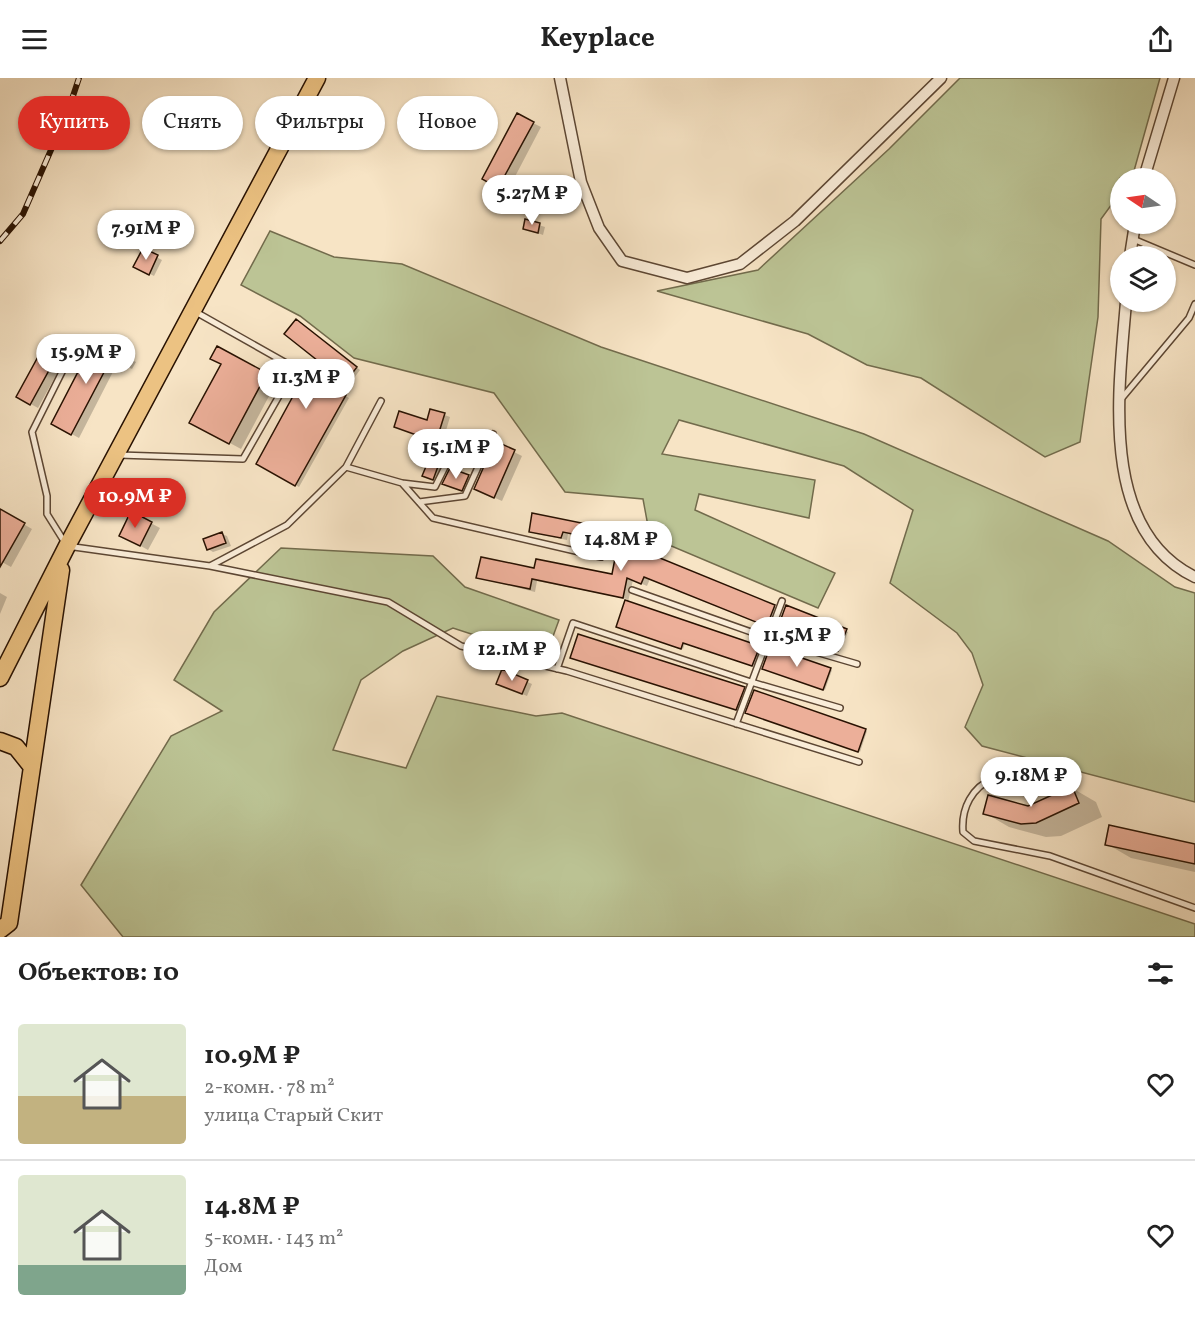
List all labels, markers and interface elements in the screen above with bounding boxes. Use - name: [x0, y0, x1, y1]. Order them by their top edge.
- text: Keyplace: [540, 20, 655, 58]
- icon: menu: [18, 23, 51, 56]
- icon: share: [1144, 23, 1177, 56]
- chip: Купить: [18, 96, 130, 150]
- chip: Снять: [142, 96, 243, 150]
- chip: Фильтры: [255, 96, 385, 150]
- chip: Новое: [397, 96, 498, 150]
- north arrow: [1110, 168, 1176, 234]
- map controls: [1110, 168, 1176, 312]
- pin: 5.27M ₽: [477, 175, 587, 226]
- text: 5.27M ₽: [496, 180, 568, 208]
- pin: 7.91M ₽: [91, 210, 201, 261]
- text: 7.91M ₽: [111, 215, 181, 243]
- button: layers: [1110, 246, 1176, 312]
- pin: 15.9M ₽: [31, 334, 141, 385]
- text: 15.9M ₽: [50, 339, 122, 367]
- pin: 11.3M ₽: [251, 359, 361, 410]
- text: 11.3M ₽: [272, 364, 340, 392]
- pin: 15.1M ₽: [401, 429, 511, 480]
- text: 15.1M ₽: [422, 434, 490, 462]
- pin: 10.9M ₽: [80, 478, 190, 529]
- text: 10.9M ₽: [98, 483, 172, 511]
- pin: 14.8M ₽: [566, 521, 676, 572]
- text: 14.8M ₽: [584, 526, 658, 554]
- pin: 11.5M ₽: [742, 617, 852, 668]
- text: 11.5M ₽: [763, 622, 831, 650]
- pin: 12.1M ₽: [457, 631, 567, 682]
- text: 12.1M ₽: [477, 636, 547, 664]
- pin: 9.18M ₽: [976, 757, 1086, 808]
- text: 9.18M ₽: [995, 762, 1067, 790]
- text: Объектов: 10: [18, 955, 179, 991]
- icon: filters: [1144, 957, 1177, 990]
- text: 10.9M ₽: [204, 1038, 300, 1074]
- icon: home: [66, 1048, 138, 1120]
- icon: heart: [1144, 1068, 1177, 1101]
- text: 2-комн. · 78 m²: [204, 1074, 335, 1102]
- text: улица Старый Скит: [204, 1102, 383, 1130]
- text: 14.8M ₽: [204, 1189, 300, 1225]
- icon: home: [66, 1199, 138, 1271]
- icon: heart: [1144, 1219, 1177, 1252]
- text: 5-комн. · 143 m²: [204, 1225, 343, 1253]
- text: Дом: [204, 1253, 243, 1281]

